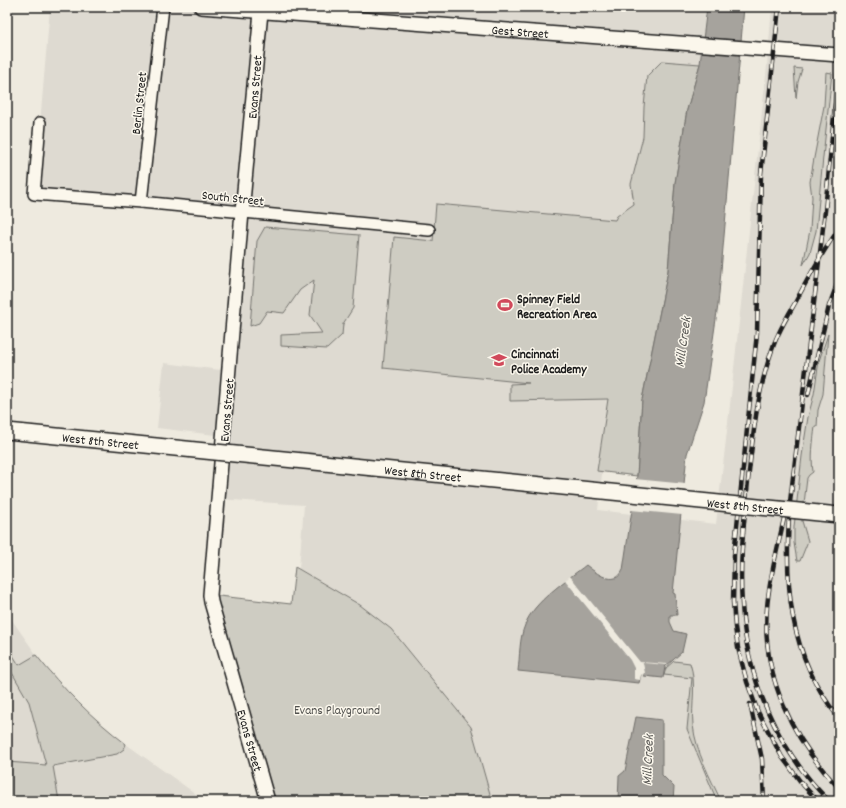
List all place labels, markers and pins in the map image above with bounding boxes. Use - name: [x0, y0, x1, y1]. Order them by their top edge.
- place label: Spinney Field Recreation Area: [517, 291, 598, 325]
- sports icon: Spinney Field Recreation Area: [496, 296, 514, 314]
- place label: Cincinnati Police Academy: [511, 346, 587, 380]
- school or university icon: Cincinnati Police Academy: [490, 351, 508, 369]

